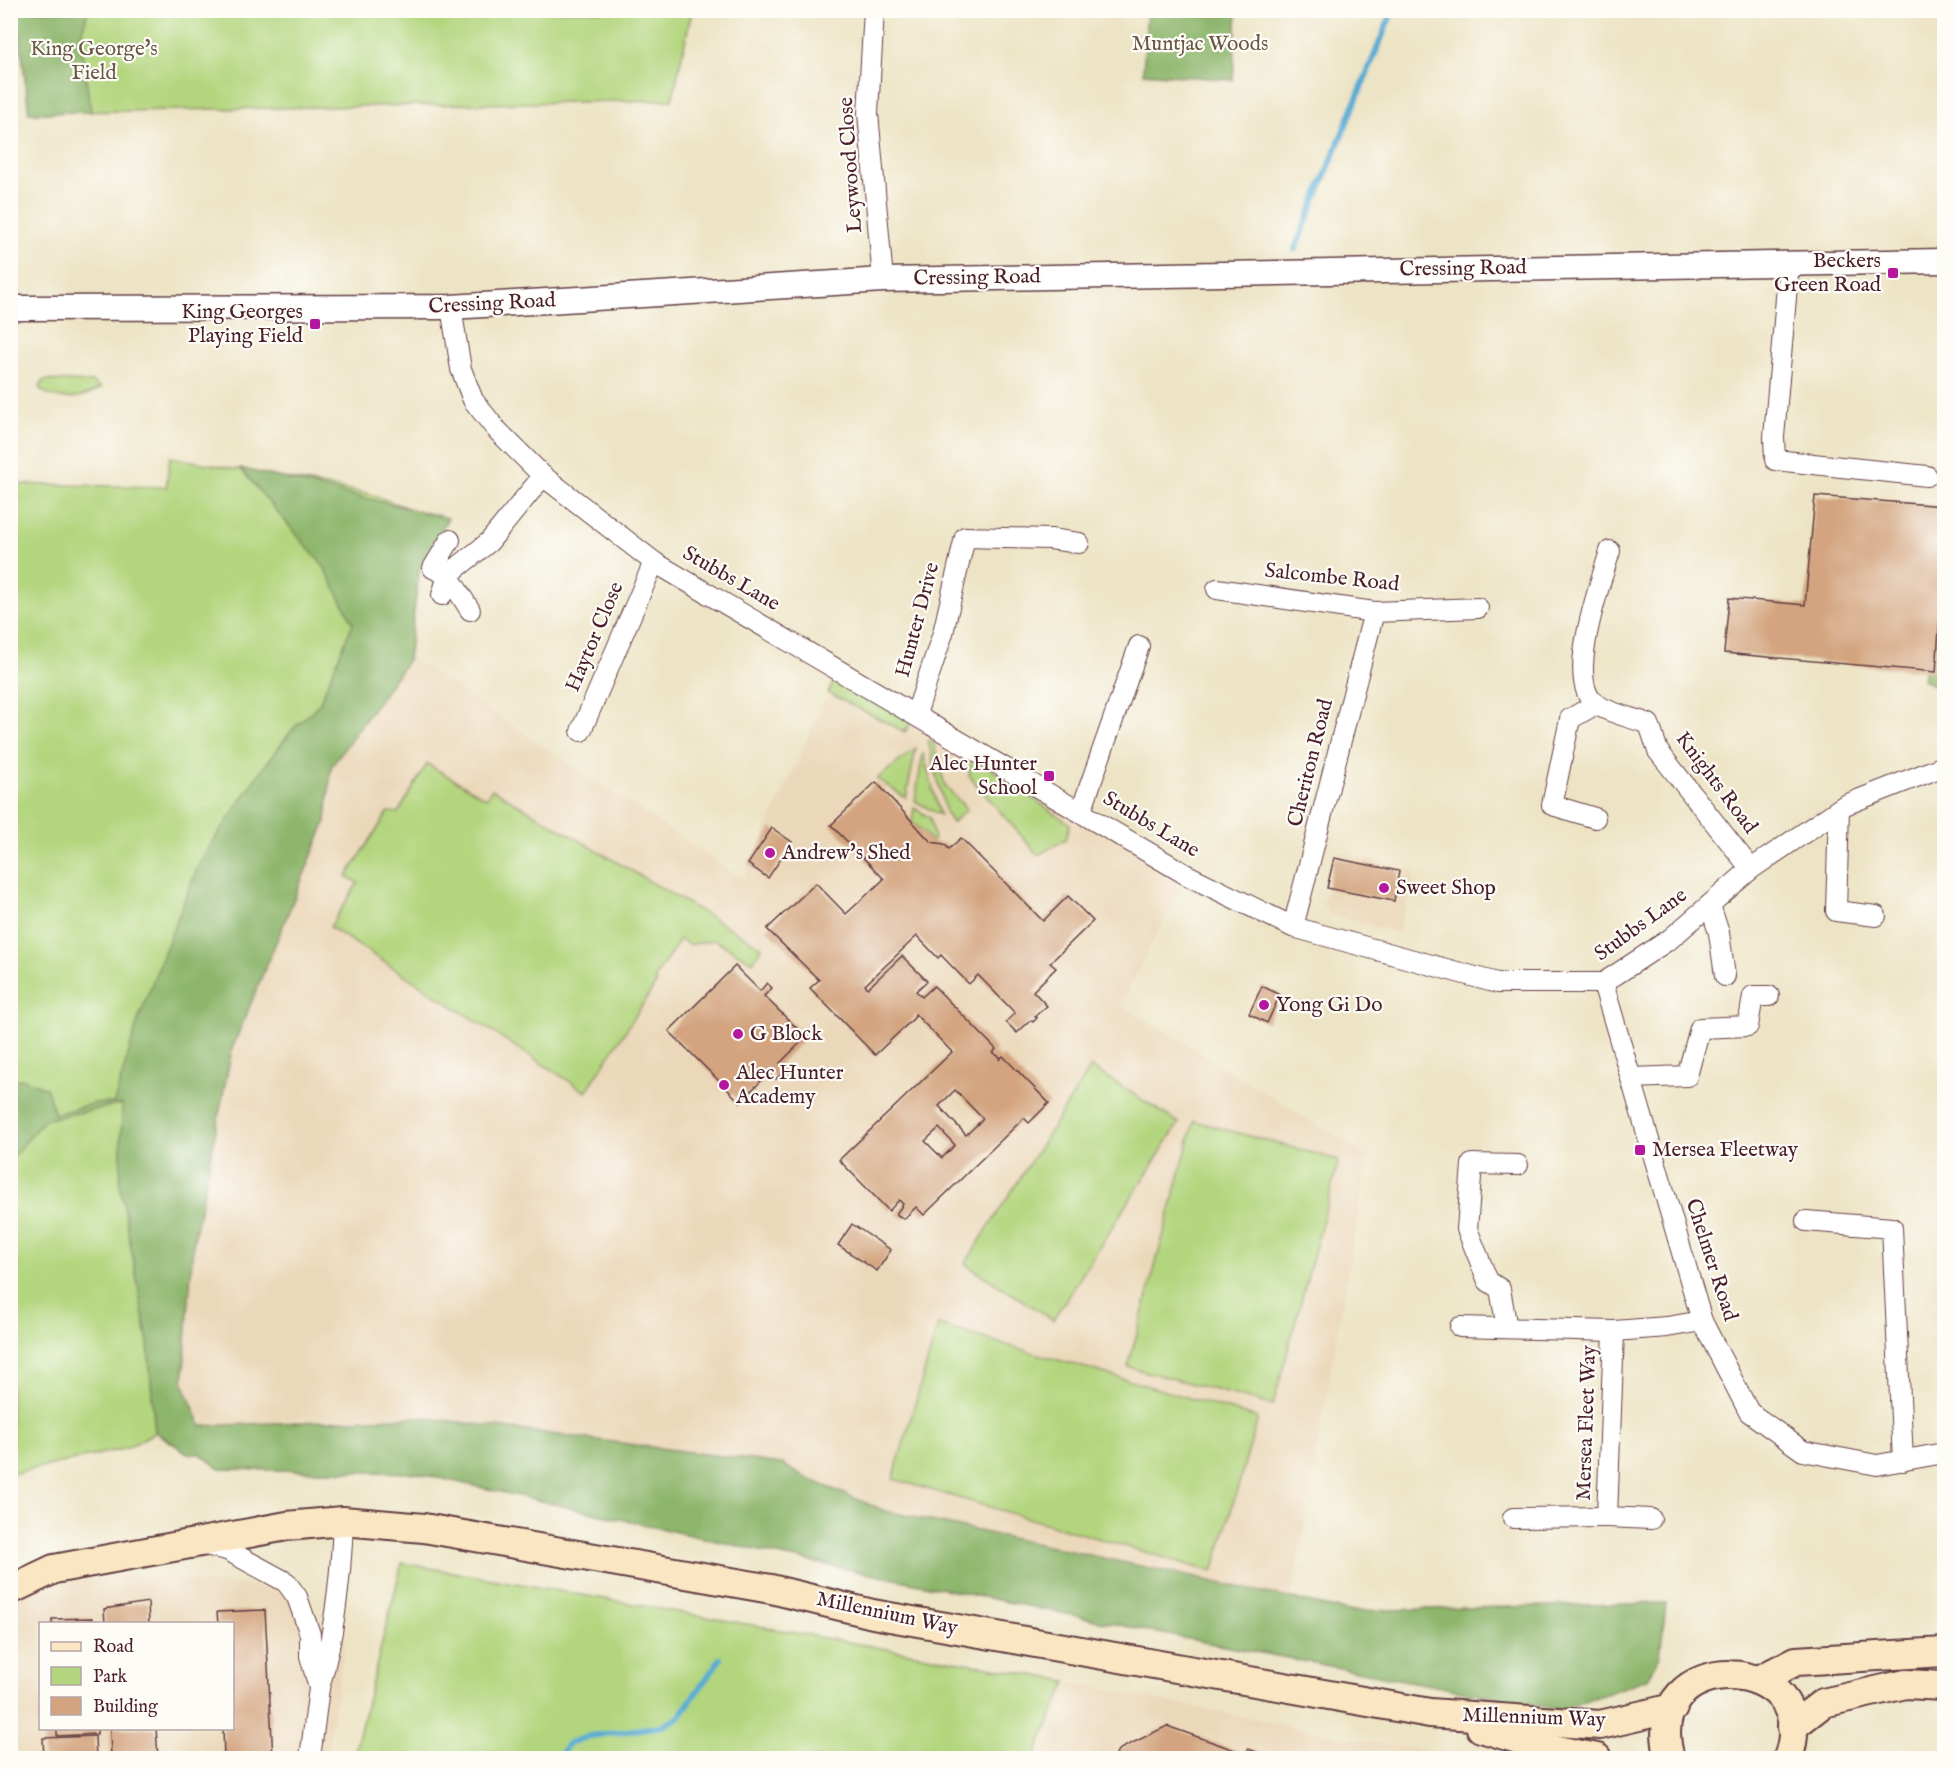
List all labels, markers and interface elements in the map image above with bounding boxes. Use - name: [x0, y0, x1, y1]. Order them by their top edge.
- park label: Muntjac Woods: [1132, 31, 1268, 58]
- park label: King George's Field: [30, 36, 158, 87]
- street label: Leywood Close: [833, 96, 869, 234]
- place label: Beckers Green Road: [1774, 248, 1882, 299]
- street label: Cressing Road: [1399, 254, 1528, 284]
- street label: Cressing Road: [913, 263, 1042, 293]
- marker: Beckers Green Road: [1886, 266, 1900, 280]
- street label: Cressing Road: [428, 287, 557, 321]
- place label: King Georges Playing Field: [181, 299, 304, 350]
- marker: King Georges Playing Field: [308, 317, 322, 331]
- street label: Stubbs Lane: [677, 540, 785, 618]
- street label: Salcombe Road: [1263, 558, 1401, 599]
- street label: Hunter Drive: [890, 559, 946, 680]
- street label: Haytor Close: [560, 578, 630, 696]
- street label: Cheriton Road: [1282, 696, 1340, 830]
- street label: Knights Road: [1669, 727, 1764, 840]
- place label: Alec Hunter School: [929, 751, 1037, 802]
- marker: Alec Hunter School: [1042, 769, 1056, 783]
- street label: Stubbs Lane: [1098, 786, 1205, 865]
- place label: Andrew's Shed: [781, 840, 911, 867]
- marker: Andrew's Shed: [763, 846, 777, 860]
- place label: Sweet Shop: [1396, 875, 1496, 902]
- marker: Sweet Shop: [1377, 881, 1391, 895]
- street label: Stubbs Lane: [1589, 882, 1693, 968]
- place label: Yong Gi Do: [1276, 992, 1382, 1019]
- marker: Yong Gi Do: [1257, 998, 1271, 1012]
- place label: G Block: [750, 1021, 823, 1048]
- marker: G Block: [731, 1027, 745, 1041]
- place label: Alec Hunter Academy: [735, 1060, 844, 1111]
- marker: Alec Hunter Academy: [717, 1078, 731, 1092]
- place label: Mersea Fleetway: [1652, 1137, 1799, 1164]
- marker: Mersea Fleetway: [1633, 1143, 1647, 1157]
- street label: Chelmer Road: [1679, 1195, 1744, 1325]
- street label: Mersea Fleet Way: [1571, 1344, 1603, 1501]
- street label: Millennium Way: [814, 1586, 961, 1642]
- legend: [39, 1622, 234, 1730]
- text: Road: [93, 1636, 134, 1659]
- text: Park: [93, 1666, 128, 1689]
- text: Building: [93, 1696, 158, 1719]
- street label: Millennium Way: [1462, 1702, 1607, 1734]

